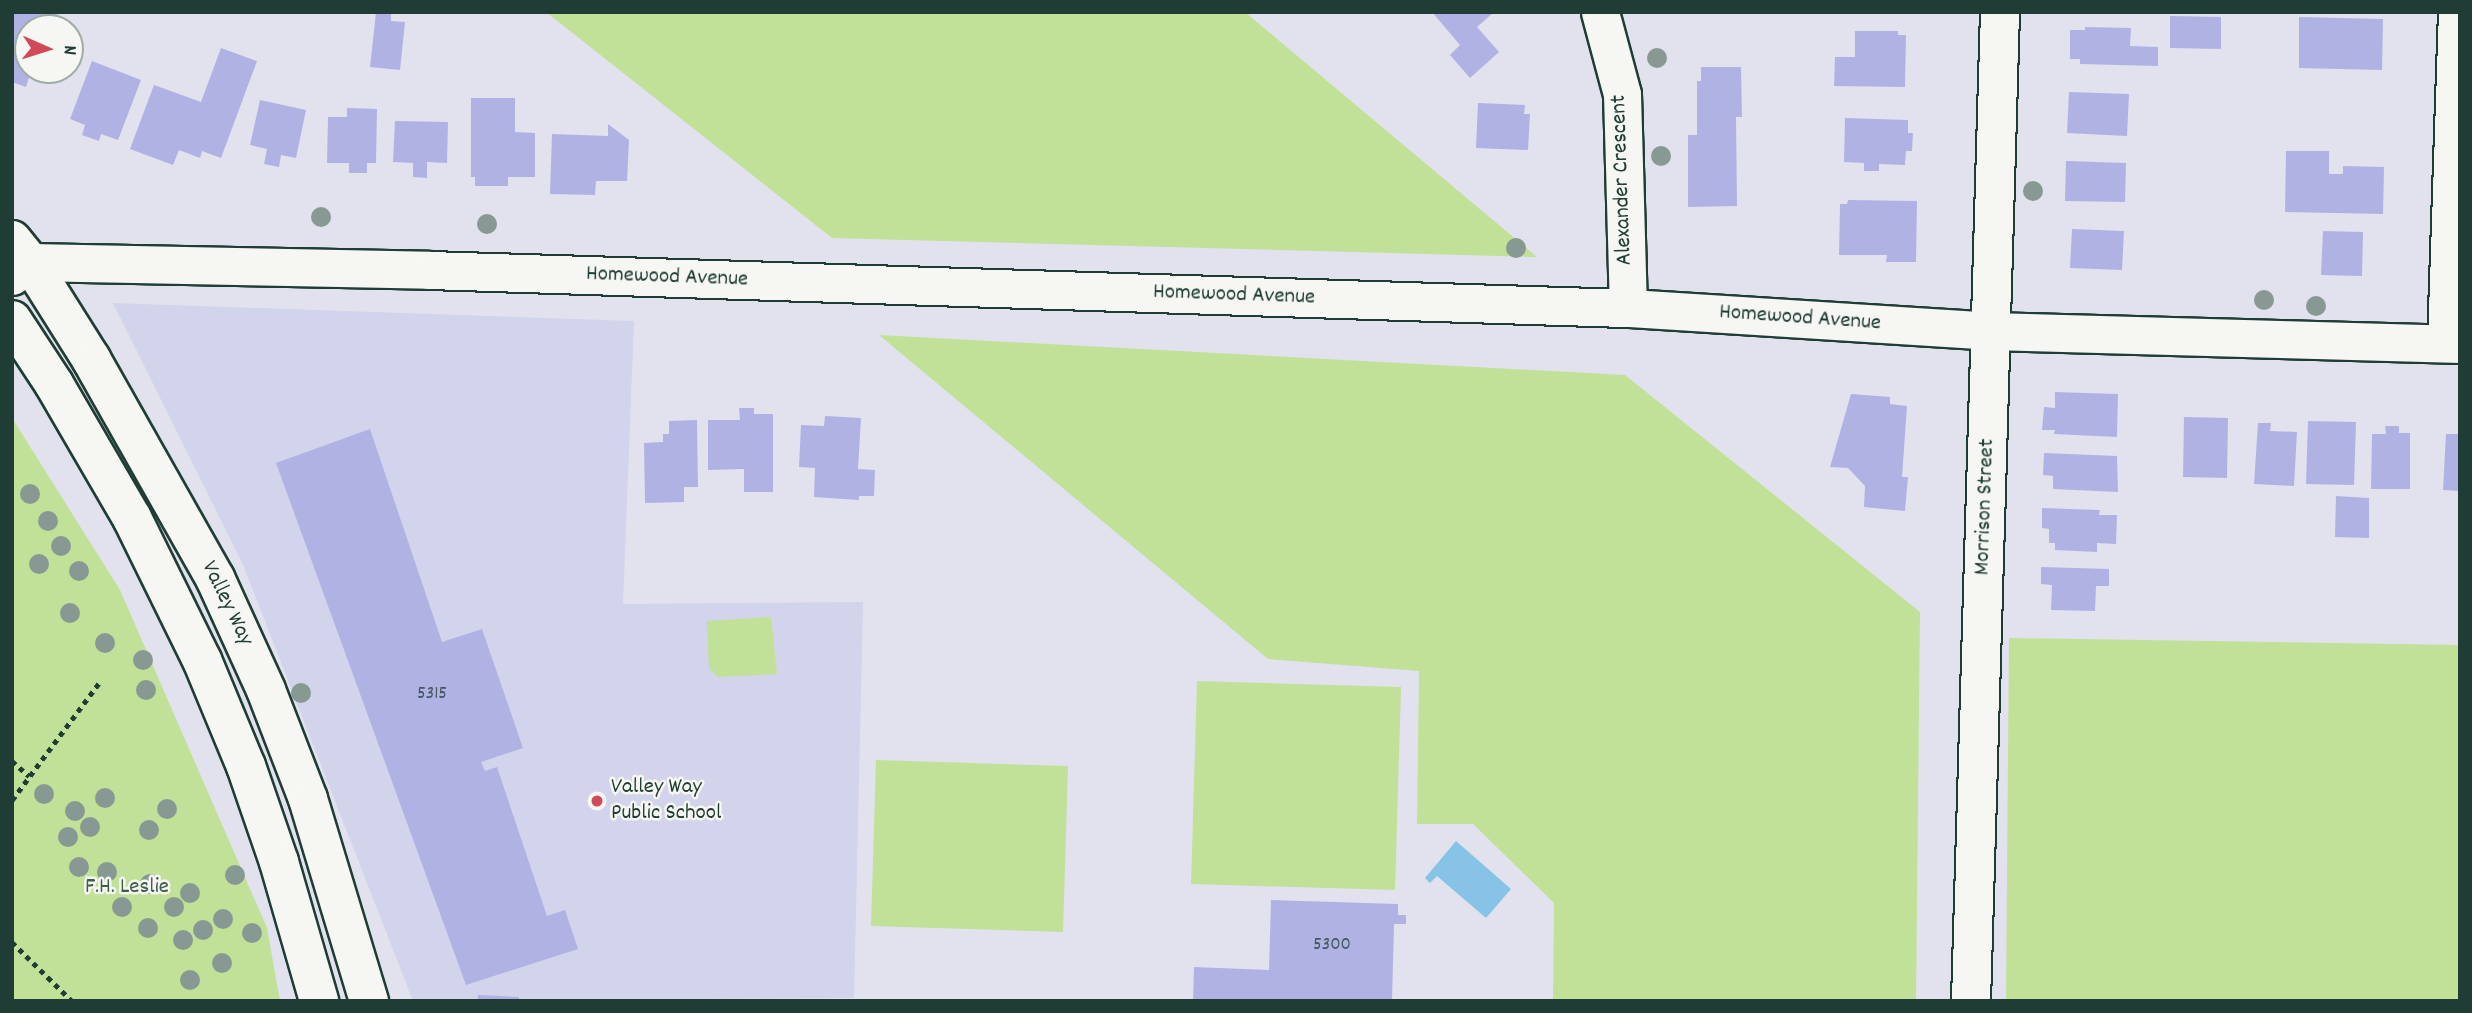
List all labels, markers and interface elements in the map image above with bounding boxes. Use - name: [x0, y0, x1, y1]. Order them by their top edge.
- north arrow: [14, 14, 84, 84]
- text: N: [55, 45, 82, 55]
- street label: Alexander Crescent: [1606, 94, 1640, 266]
- street label: Homewood Avenue: [585, 261, 749, 295]
- street label: Homewood Avenue: [1152, 279, 1316, 313]
- street label: Homewood Avenue: [1718, 300, 1882, 338]
- street label: Morrison Street: [1970, 438, 2002, 576]
- street label: Valley Way: [194, 557, 258, 651]
- house number: 5315: [417, 684, 447, 706]
- place label: Valley Way Public School: [611, 774, 721, 828]
- marker: Valley Way Public School: [589, 793, 605, 809]
- park label: F.H. Leslie: [85, 874, 169, 902]
- house number: 5300: [1313, 935, 1351, 957]

